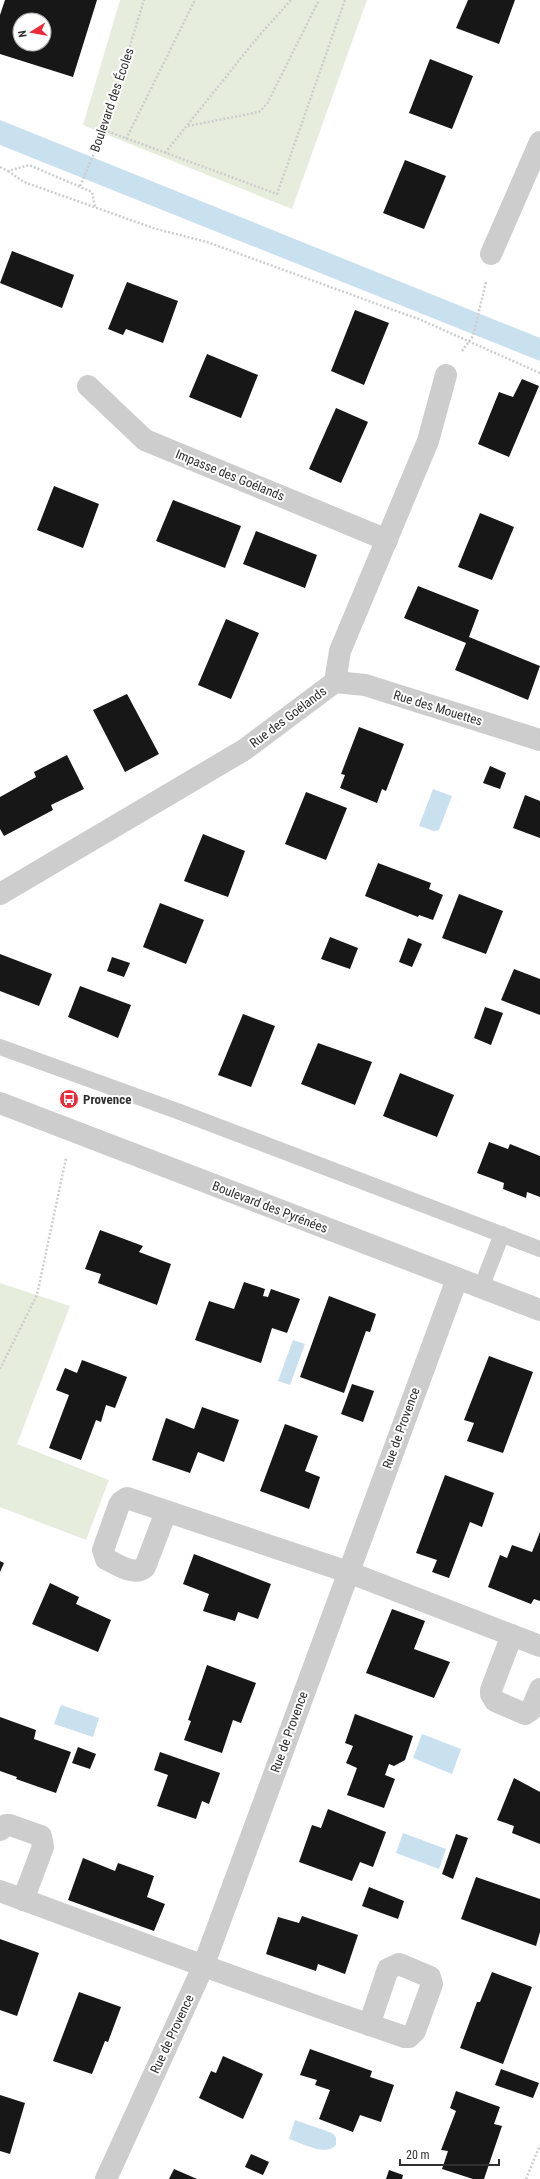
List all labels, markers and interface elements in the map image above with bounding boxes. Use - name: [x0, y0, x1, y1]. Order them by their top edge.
- north arrow: [12, 12, 52, 52]
- text: N: [16, 29, 30, 38]
- street label: Boulevard des Écoles: [87, 46, 137, 154]
- street label: Impasse des Goélands: [173, 446, 287, 504]
- street label: Rue des Goélands: [247, 683, 329, 751]
- street label: Rue des Mouettes: [392, 687, 484, 729]
- bus stop icon: Provence: [58, 1088, 80, 1110]
- place label: Provence: [83, 1092, 131, 1107]
- street label: Boulevard des Pyrénées: [210, 1178, 330, 1236]
- street label: Rue de Provence: [379, 1385, 423, 1471]
- street label: Rue de Provence: [267, 1689, 311, 1775]
- street label: Rue de Provence: [147, 1992, 197, 2076]
- scale bar: [400, 2141, 499, 2167]
- text: 20 m: [406, 2148, 430, 2162]

